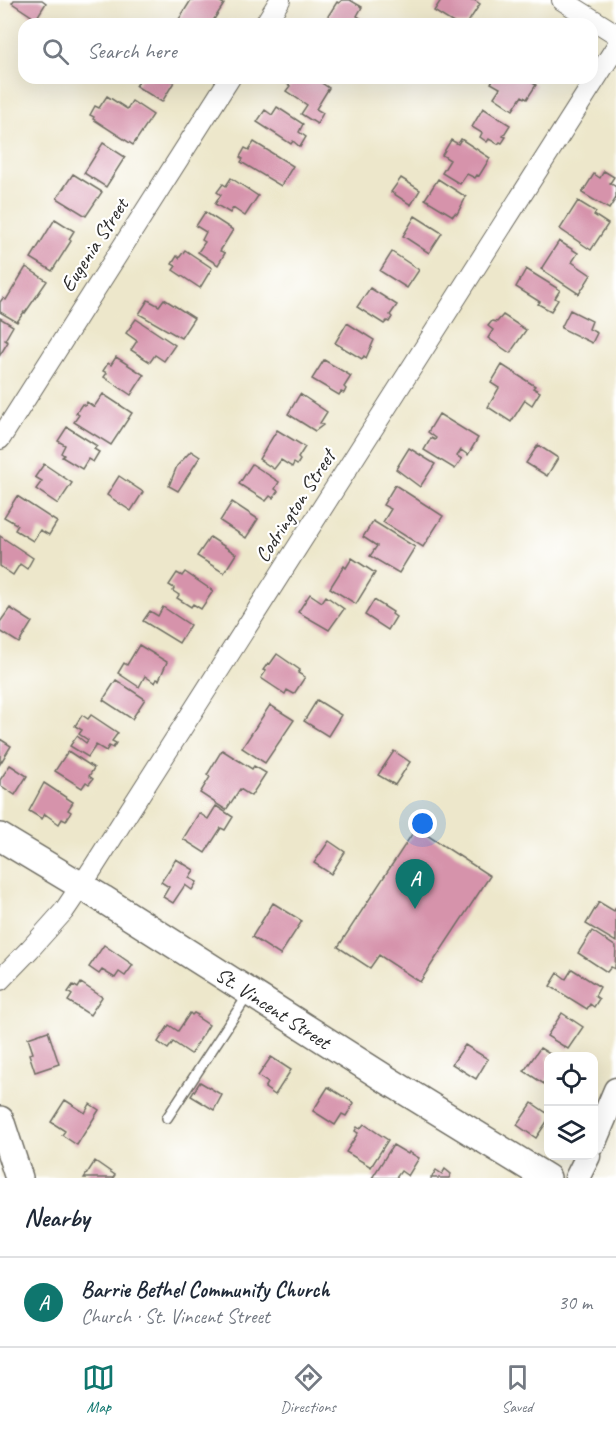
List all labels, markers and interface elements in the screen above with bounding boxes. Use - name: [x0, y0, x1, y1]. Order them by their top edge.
- search box: [18, 18, 598, 84]
- icon: search: [39, 35, 72, 68]
- text: Search here: [87, 37, 177, 65]
- street label: Eugenia Street: [54, 192, 135, 297]
- street label: Codrington Street: [249, 442, 343, 567]
- your location: [408, 809, 437, 838]
- pin: A: [396, 860, 434, 909]
- street label: St. Vincent Street: [211, 961, 337, 1056]
- map controls: [544, 1052, 598, 1160]
- button: locate: [544, 1052, 598, 1106]
- button: layers: [544, 1106, 598, 1160]
- text: Nearby: [24, 1201, 89, 1234]
- text: Barrie Bethel Community Church: [81, 1276, 329, 1304]
- text: A: [38, 1290, 49, 1315]
- text: 30 m: [558, 1290, 592, 1315]
- text: Church · St. Vincent Street: [81, 1304, 270, 1329]
- tab: Map: [82, 1361, 115, 1417]
- tab: Directions: [280, 1361, 336, 1417]
- tab: Saved: [501, 1361, 534, 1417]

